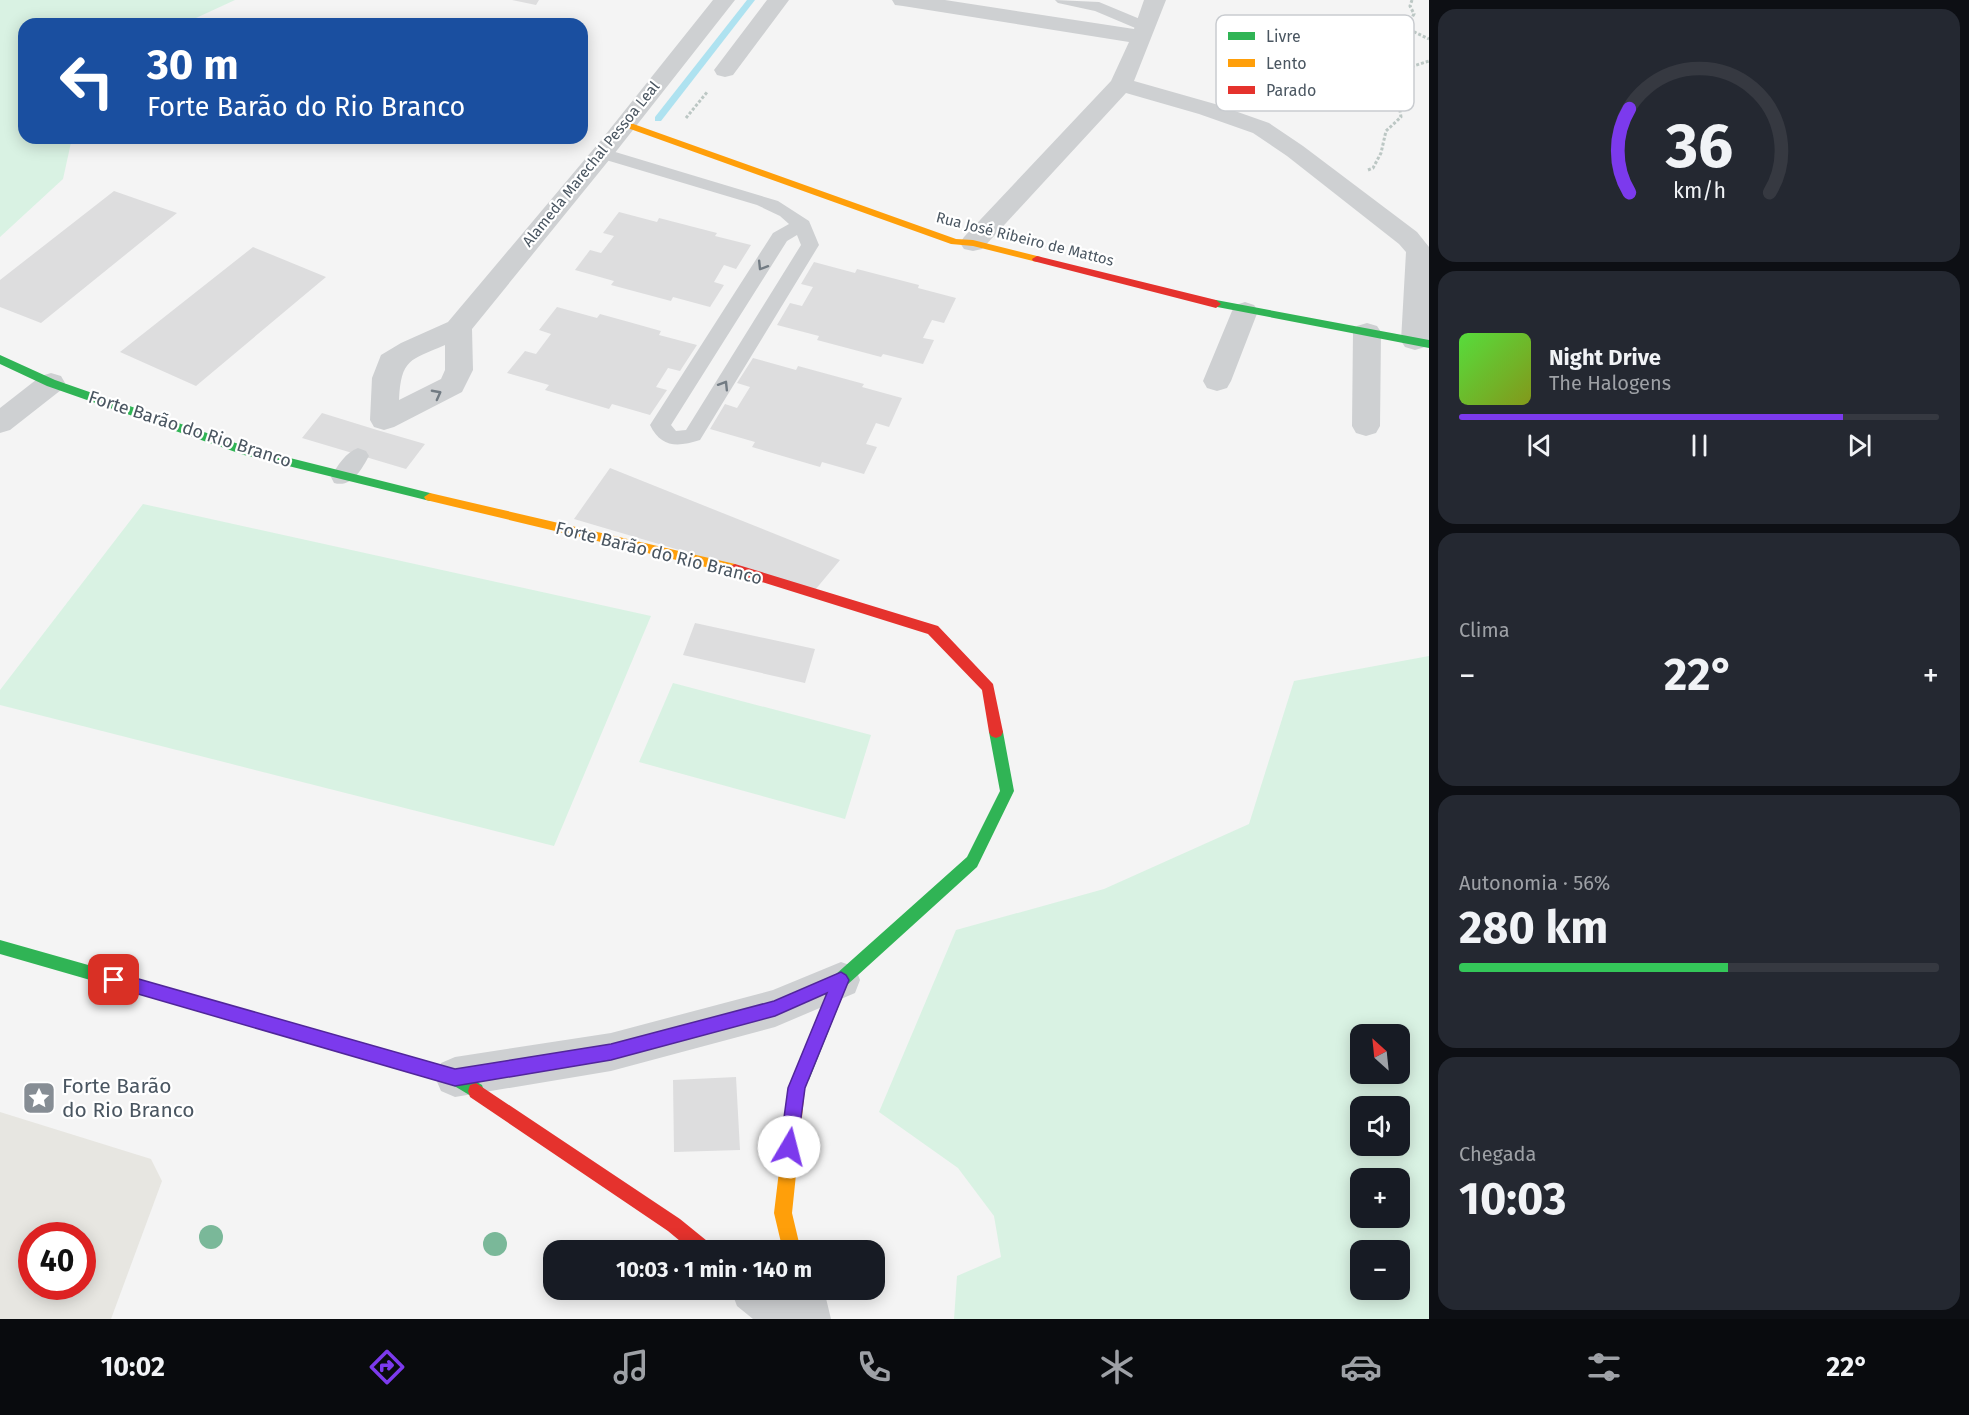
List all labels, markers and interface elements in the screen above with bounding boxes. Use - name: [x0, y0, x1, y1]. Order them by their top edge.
- legend: [1216, 15, 1414, 111]
- text: Livre: [1266, 27, 1301, 46]
- text: 30 m: [147, 40, 239, 90]
- icon: left: [48, 42, 126, 120]
- text: Lento: [1266, 54, 1307, 73]
- street label: Alameda Marechal Pessoa Leal: [519, 77, 664, 250]
- text: Parado: [1266, 81, 1316, 100]
- text: Forte Barão do Rio Branco: [147, 91, 465, 123]
- text: 36: [1664, 109, 1733, 184]
- text: km/h: [1672, 178, 1726, 204]
- street label: Rua José Ribeiro de Mattos: [934, 208, 1116, 270]
- one-way arrow: [758, 259, 769, 270]
- text: Night Drive: [1549, 344, 1661, 371]
- text: The Halogens: [1549, 371, 1671, 395]
- one-way arrow: [716, 381, 728, 391]
- street label: Forte Barão do Rio Branco: [86, 386, 294, 472]
- one-way arrow: [430, 390, 441, 401]
- icon: previous: [1523, 429, 1556, 462]
- icon: pause: [1683, 429, 1716, 462]
- icon: next: [1843, 429, 1876, 462]
- street label: Forte Barão do Rio Branco: [553, 517, 765, 589]
- text: Clima: [1459, 618, 1510, 642]
- text: 22°: [1664, 648, 1734, 702]
- text: −: [1459, 656, 1476, 696]
- text: +: [1923, 656, 1939, 696]
- text: Autonomia · 56%: [1459, 871, 1610, 895]
- text: 280 km: [1459, 901, 1608, 955]
- pin: [88, 954, 139, 1005]
- icon: arrive: [97, 963, 130, 996]
- north arrow: [1350, 1024, 1410, 1084]
- map controls: [1350, 1024, 1410, 1300]
- place label: Forte Barão do Rio Branco: [62, 1073, 195, 1123]
- place icon: Forte Barão do Rio Branco: [21, 1080, 57, 1116]
- button: sound: [1350, 1096, 1410, 1156]
- position arrow: [757, 1115, 821, 1179]
- text: Chegada: [1459, 1142, 1536, 1166]
- button: +: [1350, 1168, 1410, 1228]
- text: 10:03: [1459, 1172, 1566, 1226]
- speed limit sign: 40: [18, 1222, 96, 1300]
- button: −: [1350, 1240, 1410, 1300]
- text: 10:03 · 1 min · 140 m: [616, 1256, 812, 1283]
- icon: directions: [366, 1346, 408, 1388]
- icon: music: [610, 1346, 652, 1388]
- icon: phone: [853, 1346, 895, 1388]
- icon: climate: [1096, 1346, 1138, 1388]
- icon: car: [1340, 1346, 1382, 1388]
- icon: filters: [1583, 1346, 1625, 1388]
- text: 10:02: [101, 1351, 165, 1383]
- text: 22°: [1826, 1351, 1868, 1383]

